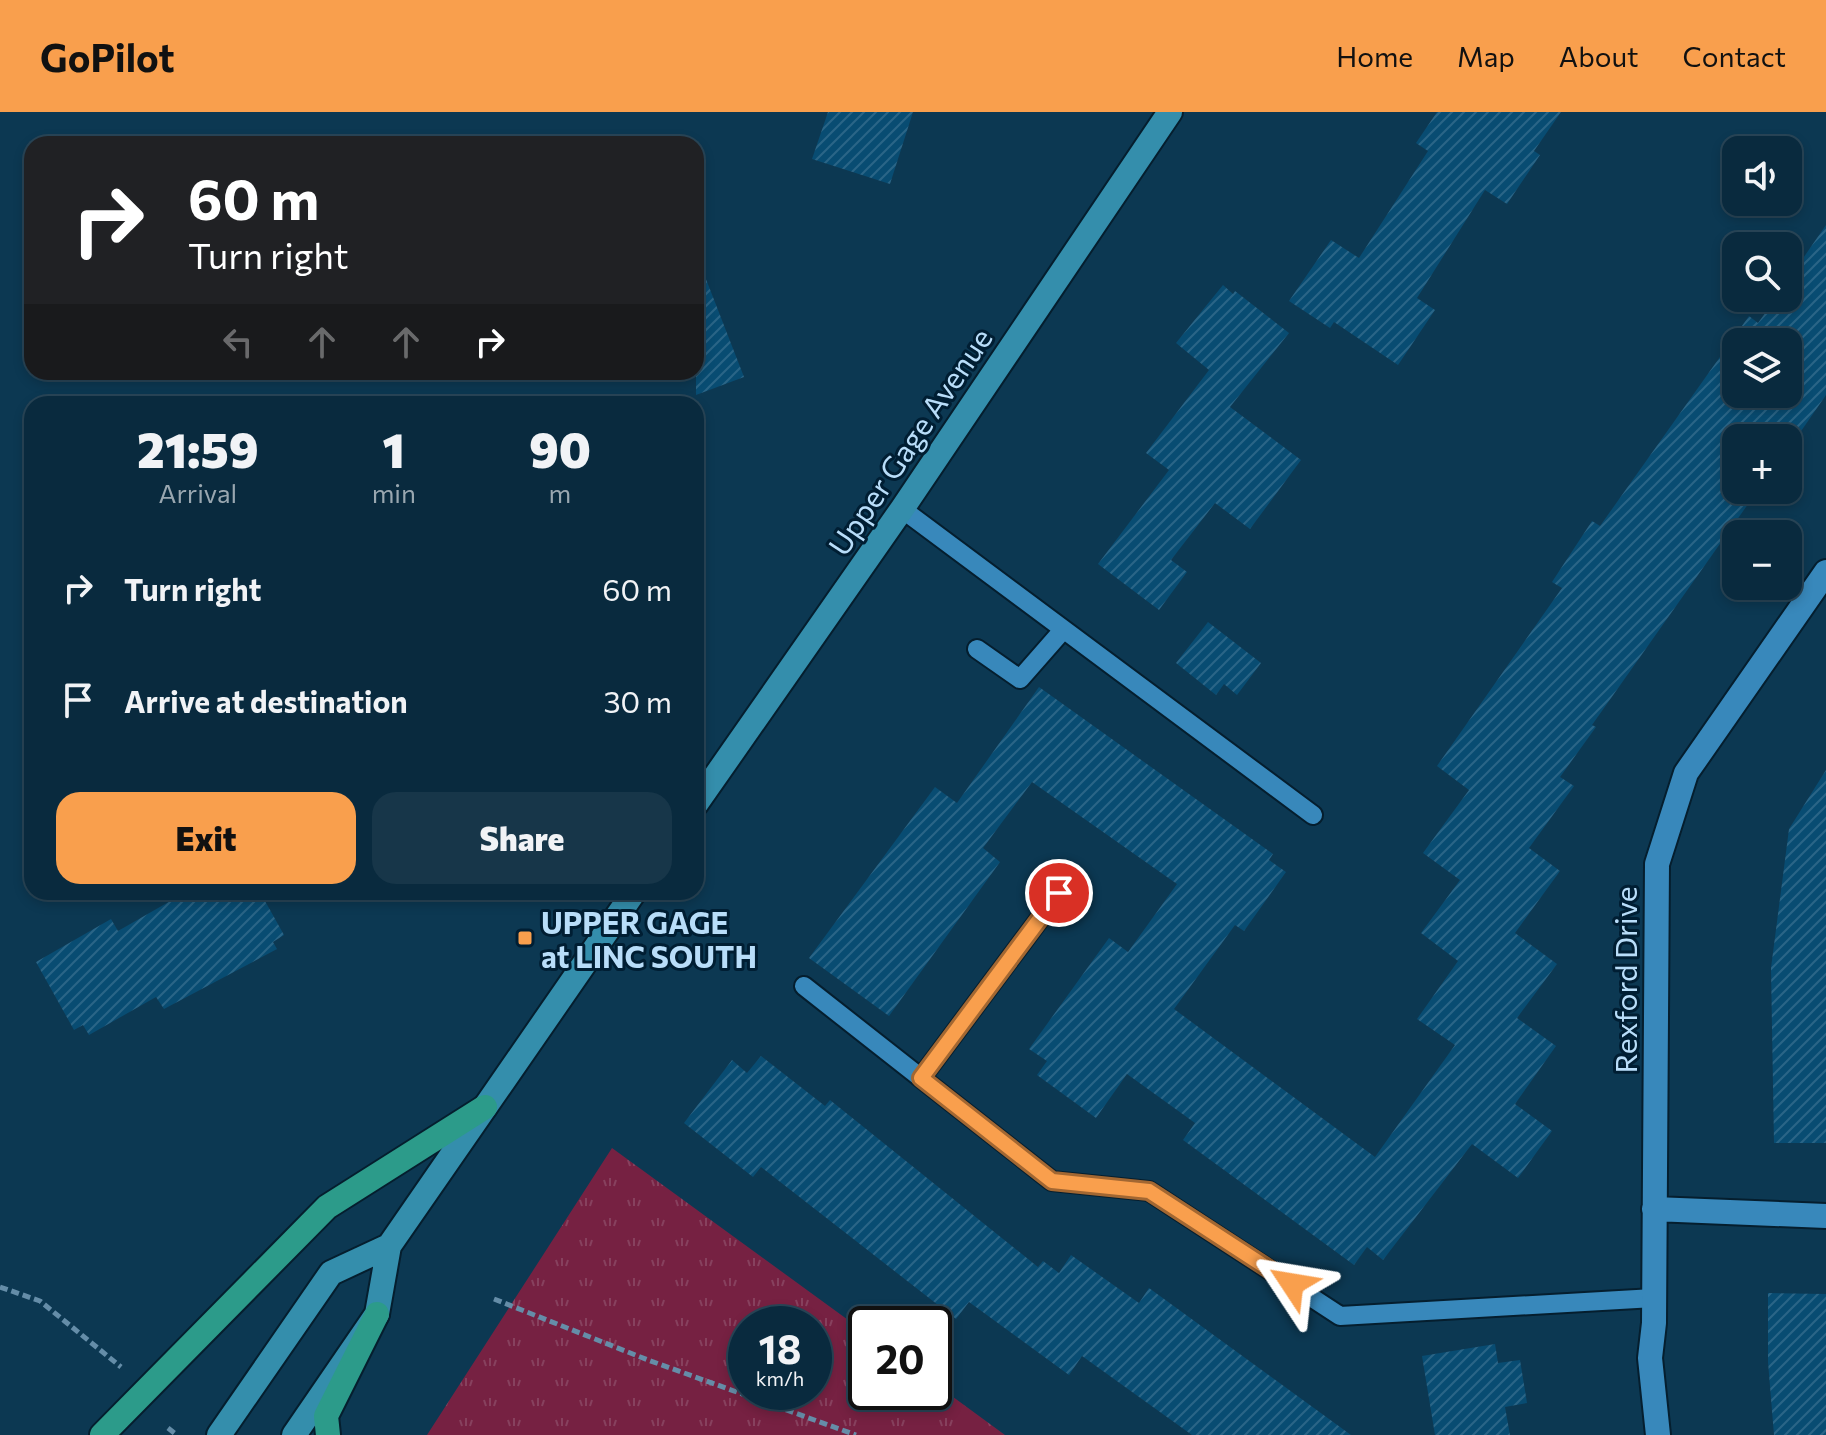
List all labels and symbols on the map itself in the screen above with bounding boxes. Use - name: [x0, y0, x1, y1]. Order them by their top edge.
- street label: Upper Gage Avenue: [819, 320, 999, 562]
- pin: [1025, 859, 1093, 927]
- street label: Rexford Drive: [1606, 887, 1643, 1073]
- place label: UPPER GAGE at LINC SOUTH: [541, 903, 757, 974]
- marker: UPPER GAGE at LINC SOUTH: [516, 929, 534, 947]
- position arrow: [1250, 1242, 1334, 1326]
- speed limit sign: 20: [848, 1306, 952, 1410]

